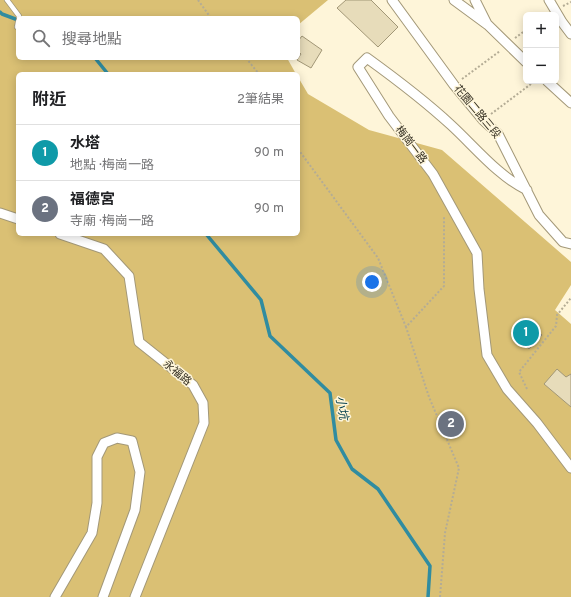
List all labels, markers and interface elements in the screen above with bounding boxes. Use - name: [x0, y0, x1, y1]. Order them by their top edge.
- map controls: [523, 12, 559, 84]
- button: +: [523, 12, 559, 48]
- search box: [16, 16, 300, 60]
- icon: search: [30, 27, 52, 49]
- text: 搜尋地點: [62, 31, 122, 50]
- button: −: [523, 48, 559, 84]
- street label: 花園二路三段: [450, 82, 504, 142]
- text: 附近: [32, 90, 66, 112]
- text: 2筆結果: [237, 92, 284, 108]
- street label: 梅崗一路: [392, 123, 430, 167]
- text: 水塔: [70, 135, 100, 154]
- text: 1: [42, 145, 48, 161]
- text: 90 m: [254, 145, 284, 161]
- text: 地點 · 梅崗一路: [70, 158, 154, 174]
- text: 福德宮: [70, 191, 115, 210]
- text: 2: [41, 201, 49, 217]
- text: 90 m: [254, 201, 284, 217]
- text: 寺廟 · 梅崗一路: [70, 214, 154, 230]
- your location: [362, 272, 382, 292]
- pin: 1: [513, 318, 539, 348]
- street label: 永福路: [160, 357, 194, 389]
- water label: 小坑: [331, 395, 351, 423]
- pin: 2: [438, 409, 464, 439]

